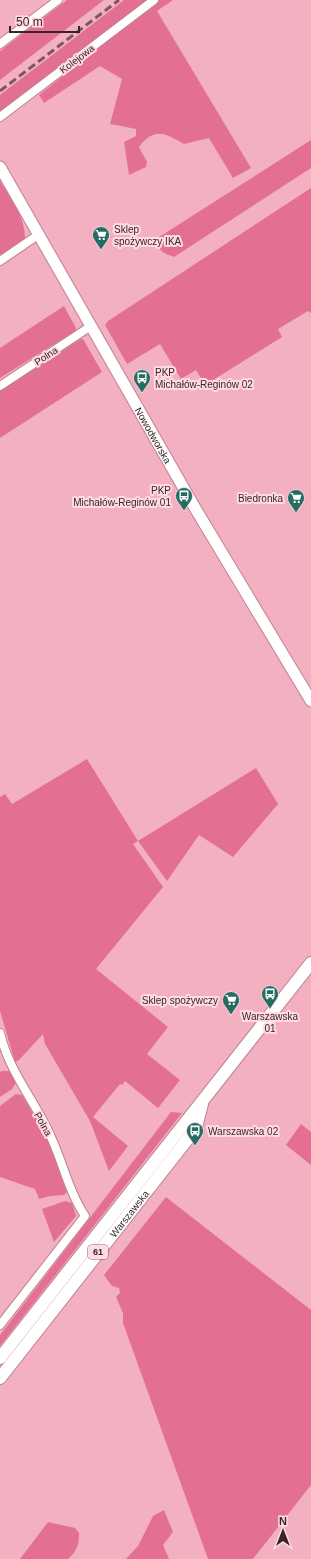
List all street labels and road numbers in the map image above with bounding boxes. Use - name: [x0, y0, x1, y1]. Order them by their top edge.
- street label: Kolejowa: [57, 42, 97, 76]
- street label: Polna: [32, 344, 60, 368]
- street label: Nowodworska: [133, 405, 174, 466]
- street label: Polna: [32, 1110, 54, 1138]
- street label: Warszawska: [107, 1188, 151, 1239]
- road number: 61: [88, 1245, 108, 1259]

